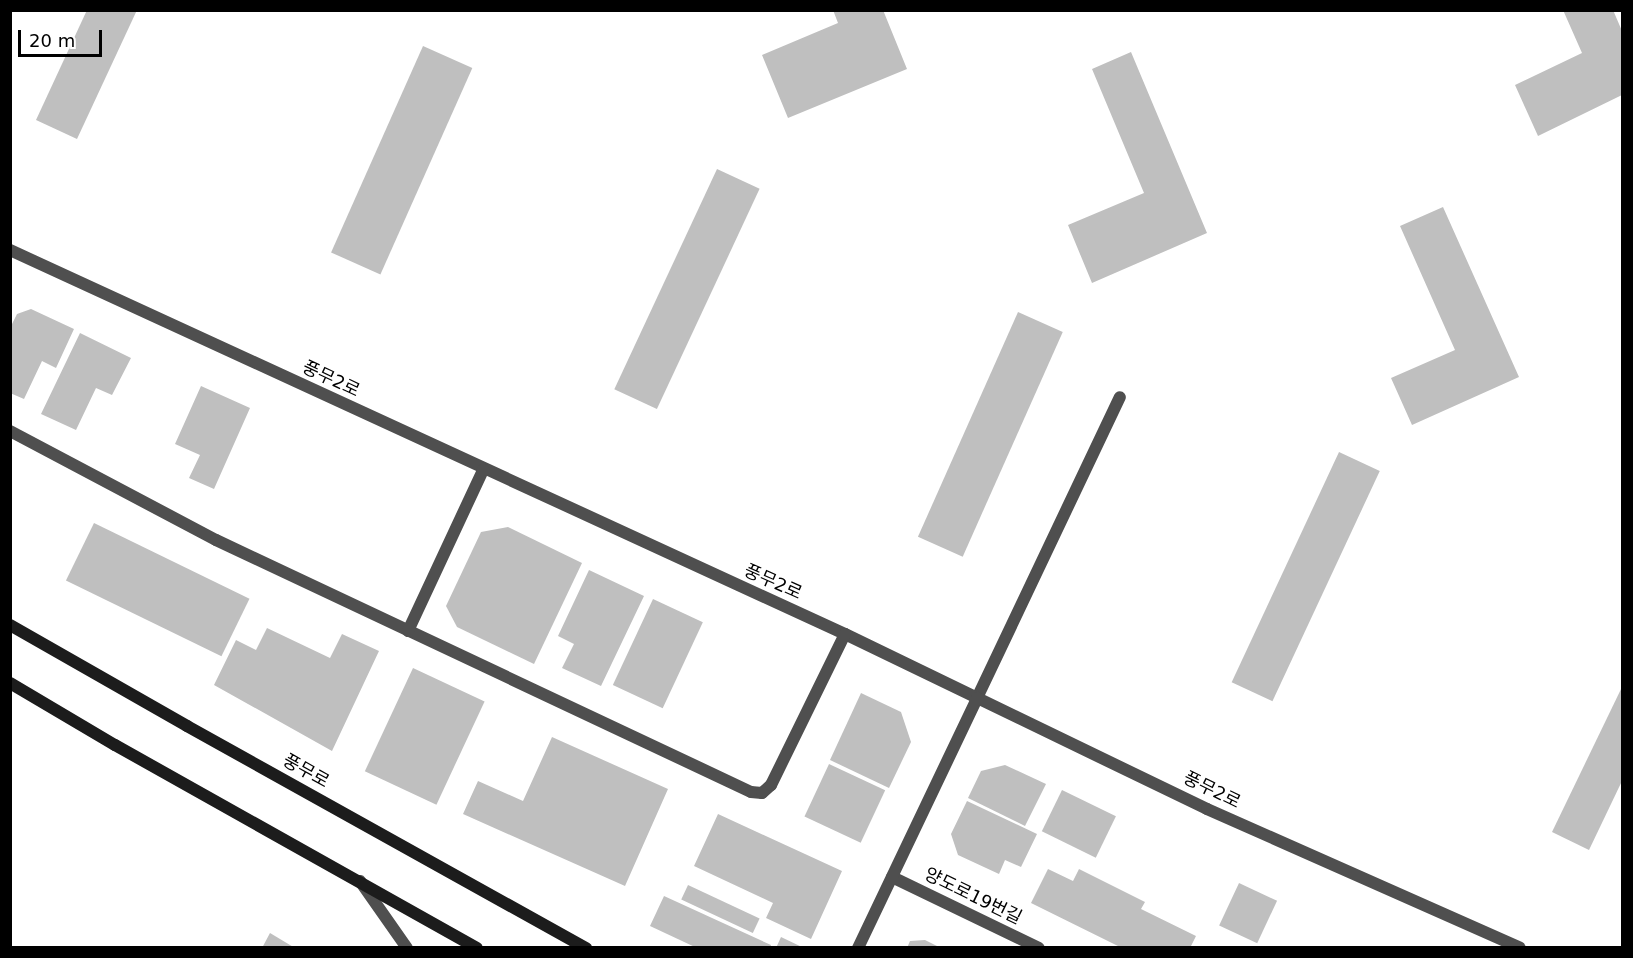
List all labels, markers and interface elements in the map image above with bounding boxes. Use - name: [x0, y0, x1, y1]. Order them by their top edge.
- scale bar: [21, 18, 105, 56]
- text: 20 m: [29, 30, 75, 51]
- street label: 풍무2로: [299, 356, 363, 402]
- street label: 풍무2로: [741, 560, 805, 604]
- street label: 풍무로: [279, 750, 333, 792]
- street label: 풍무2로: [1180, 767, 1244, 813]
- street label: 양도로19번길: [921, 863, 1025, 929]

